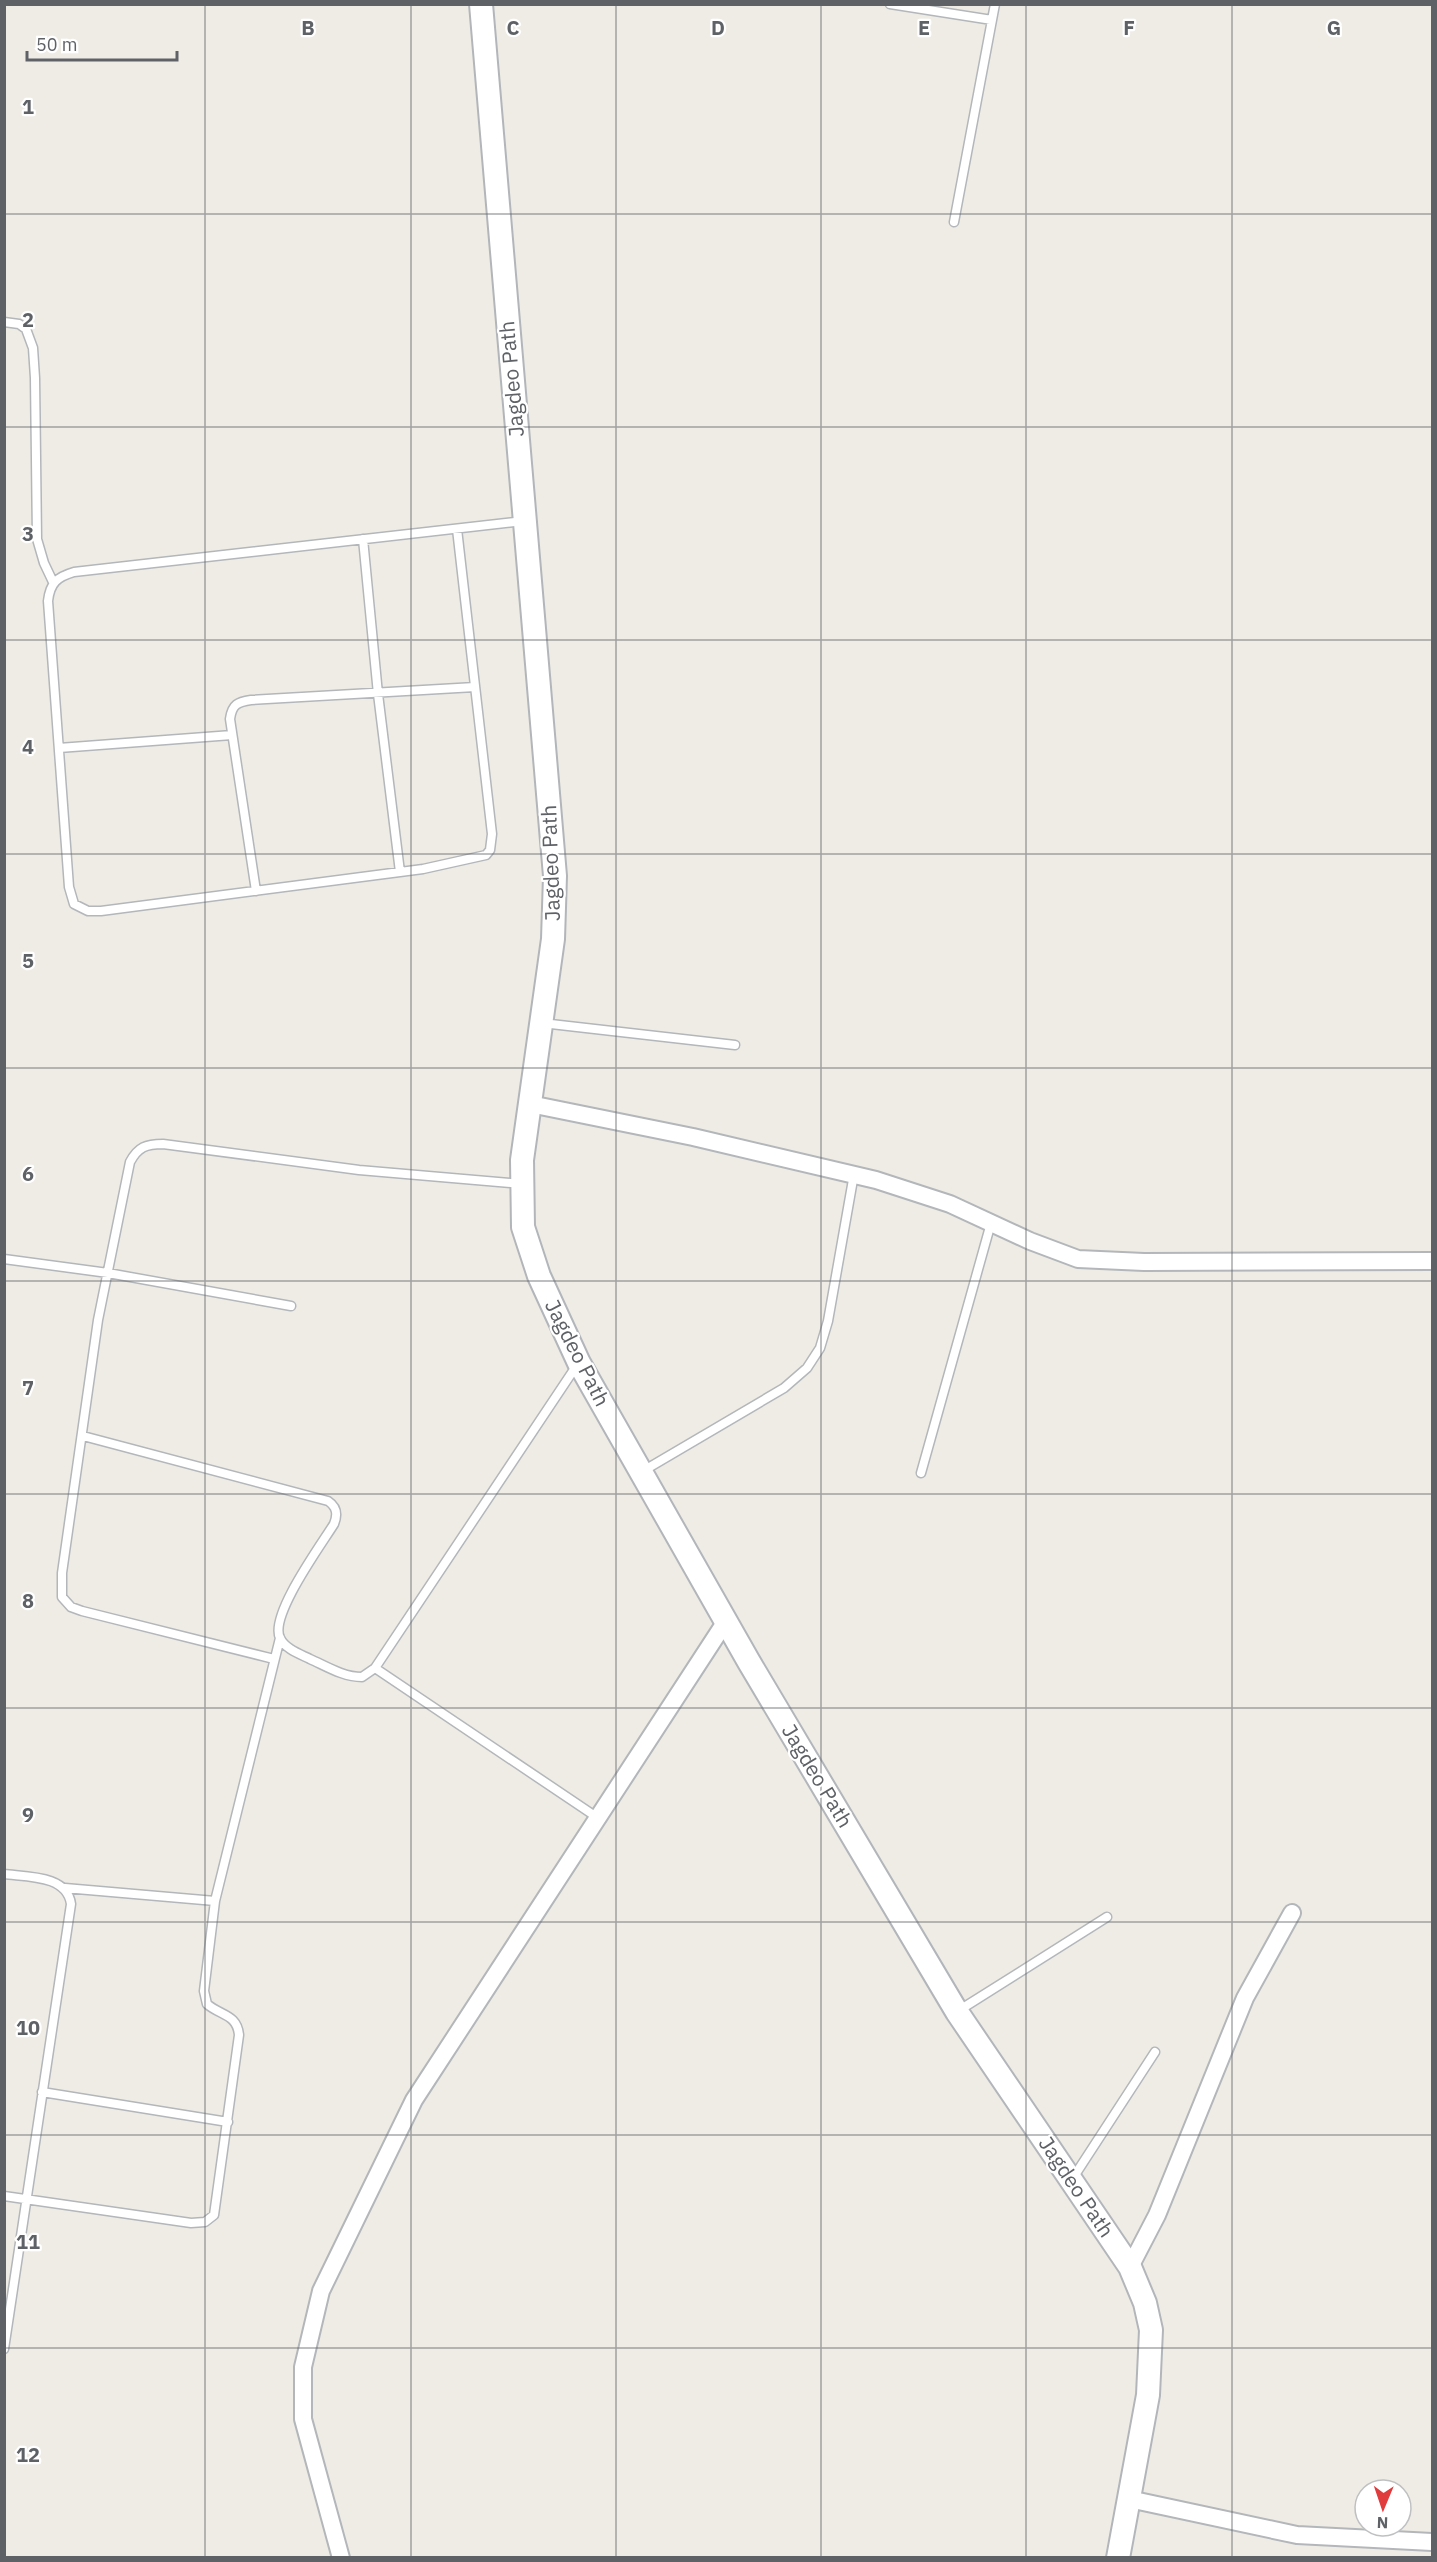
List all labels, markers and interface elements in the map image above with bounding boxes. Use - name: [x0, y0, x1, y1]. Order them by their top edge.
- text: B: [301, 14, 315, 41]
- text: C: [506, 14, 520, 41]
- text: D: [711, 14, 725, 41]
- text: E: [918, 14, 930, 41]
- text: F: [1123, 14, 1135, 41]
- text: G: [1327, 14, 1341, 41]
- scale bar: [27, 24, 177, 62]
- text: 50 m: [36, 33, 78, 56]
- text: 1: [22, 93, 34, 120]
- text: 2: [22, 306, 34, 333]
- street label: Jagdeo Path: [492, 320, 530, 438]
- text: 3: [22, 520, 34, 547]
- text: 4: [22, 733, 34, 760]
- street label: Jagdeo Path: [534, 804, 566, 922]
- text: 5: [22, 947, 34, 974]
- text: 6: [22, 1160, 34, 1187]
- street label: Jagdeo Path: [539, 1294, 617, 1411]
- text: 7: [22, 1374, 34, 1401]
- text: 8: [22, 1587, 34, 1614]
- street label: Jagdeo Path: [776, 1718, 860, 1833]
- text: 9: [22, 1801, 34, 1828]
- text: 10: [16, 2014, 40, 2041]
- street label: Jagdeo Path: [1033, 2130, 1121, 2242]
- text: 11: [16, 2228, 40, 2255]
- text: 12: [16, 2441, 40, 2468]
- north arrow: [1353, 2478, 1413, 2538]
- text: N: [1376, 2513, 1389, 2533]

